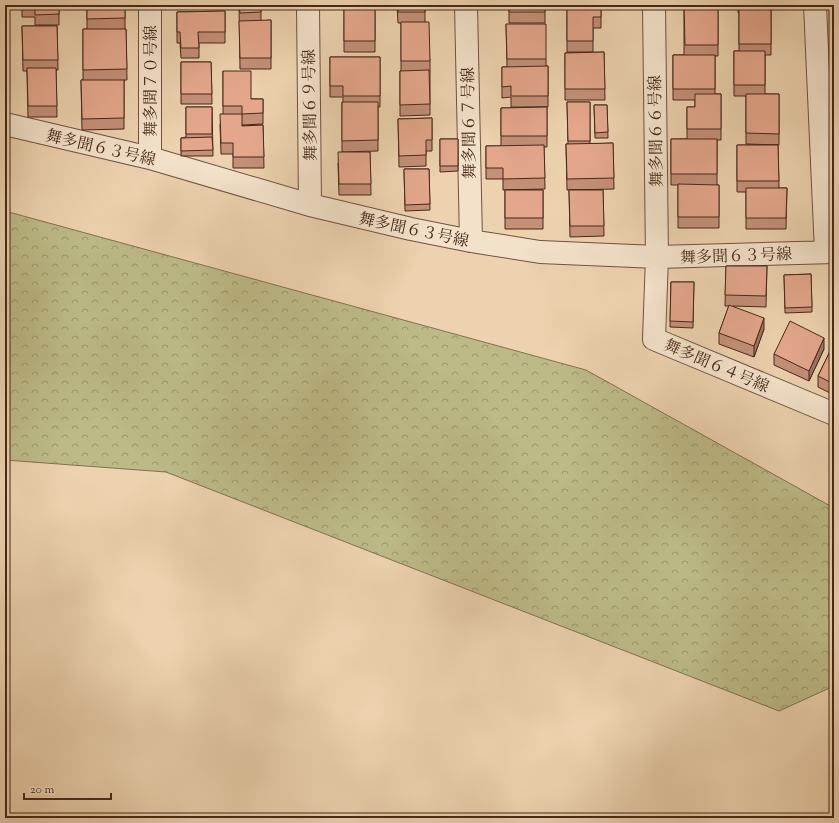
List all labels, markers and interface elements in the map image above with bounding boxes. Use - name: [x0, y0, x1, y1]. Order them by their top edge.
- street label: 舞多聞７０号線: [141, 25, 164, 137]
- street label: 舞多聞６９号線: [299, 49, 324, 161]
- street label: 舞多聞６７号線: [458, 67, 483, 179]
- street label: 舞多聞６６号線: [645, 75, 670, 187]
- street label: 舞多聞６３号線: [43, 126, 158, 173]
- street label: 舞多聞６３号線: [356, 209, 471, 254]
- street label: 舞多聞６３号線: [680, 244, 792, 271]
- street label: 舞多聞６４号線: [660, 335, 772, 400]
- scale bar: [24, 775, 111, 801]
- text: 20 m: [30, 781, 55, 799]

